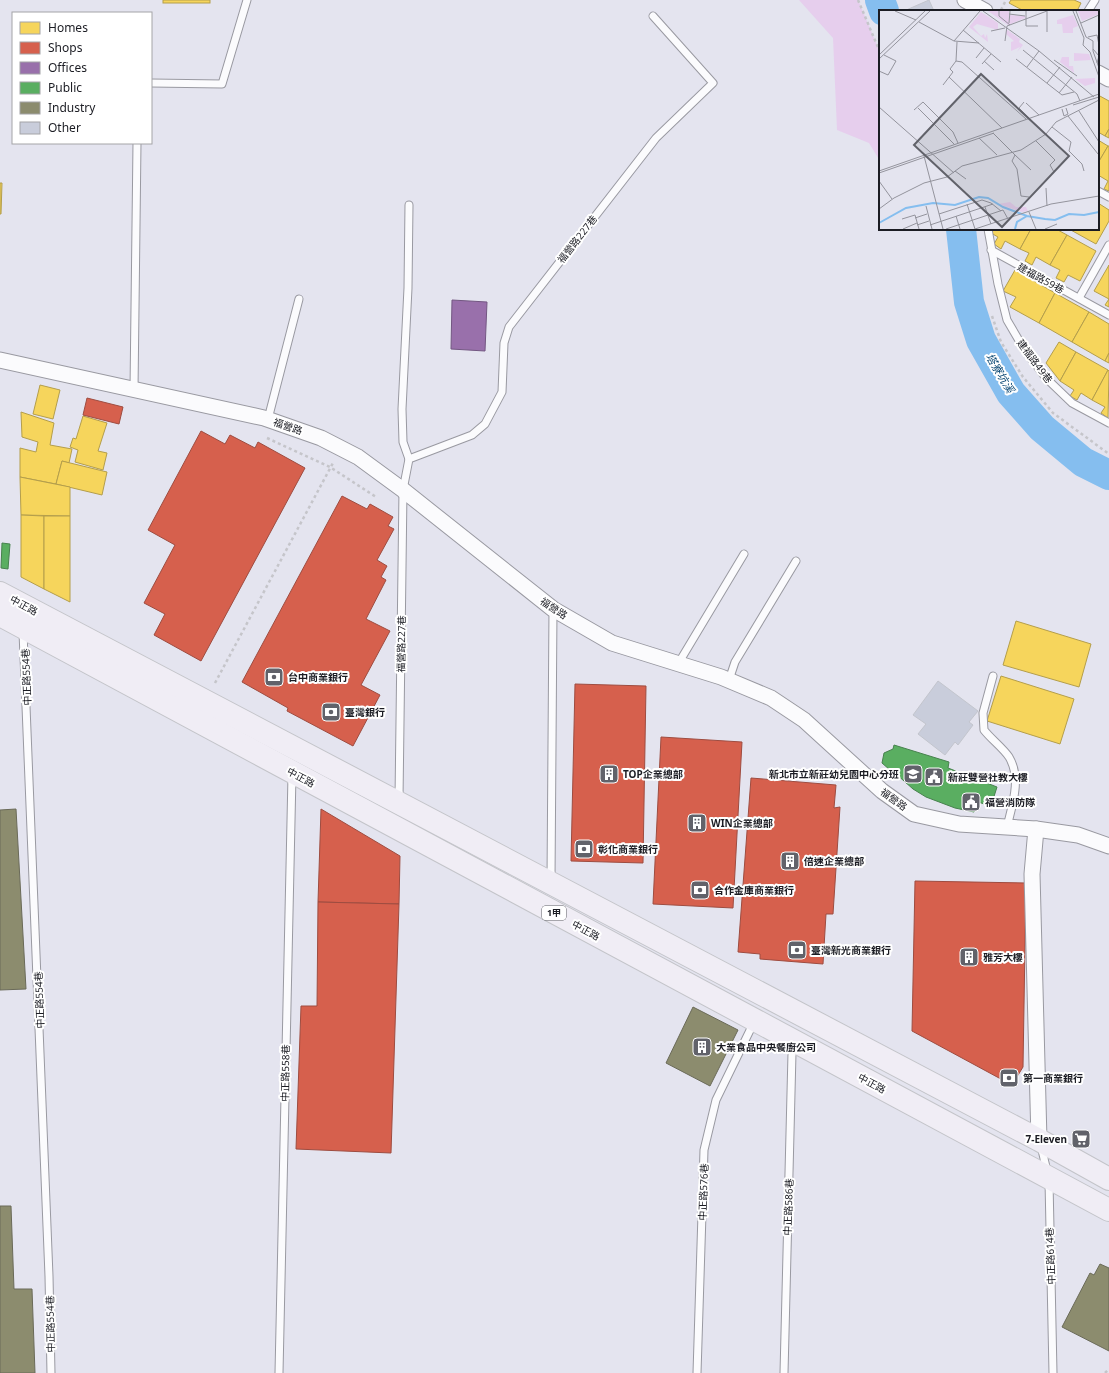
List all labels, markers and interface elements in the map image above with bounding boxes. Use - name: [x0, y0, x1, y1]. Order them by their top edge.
- inset map: [879, 10, 1099, 230]
- legend: [12, 12, 152, 144]
- text: Homes: [48, 19, 88, 36]
- text: Shops: [48, 39, 83, 56]
- text: Offices: [48, 59, 87, 76]
- text: Public: [48, 79, 82, 96]
- text: Industry: [48, 99, 96, 116]
- text: Other: [48, 119, 81, 136]
- street label: 福營路227巷: [554, 212, 600, 266]
- street label: 建福路59巷: [1015, 259, 1067, 297]
- street label: 建福路49巷: [1014, 336, 1056, 386]
- water label: 塔寮坑溪: [983, 350, 1019, 397]
- street label: 福營路: [272, 414, 304, 438]
- street label: 中正路: [7, 592, 41, 618]
- street label: 福營路: [538, 594, 570, 622]
- street label: 福營路227巷: [394, 615, 408, 673]
- street label: 中正路554巷: [18, 648, 34, 706]
- bank icon: 台中商業銀行: [263, 666, 285, 688]
- place label: 台中商業銀行: [288, 670, 348, 684]
- bank icon: 臺灣銀行: [320, 701, 342, 723]
- place label: 臺灣銀行: [345, 705, 385, 719]
- building icon: TOP企業總部: [598, 763, 620, 785]
- school or university icon: 新北市立新莊幼兒園中心分班: [902, 763, 924, 785]
- street label: 中正路: [284, 764, 318, 790]
- public building icon: 新莊雙營社教大樓: [923, 766, 945, 788]
- place label: TOP企業總部: [623, 767, 683, 781]
- place label: 新北市立新莊幼兒園中心分班: [769, 767, 899, 781]
- place label: 新莊雙營社教大樓: [948, 770, 1028, 784]
- street label: 福營路: [878, 785, 910, 813]
- public building icon: 福營消防隊: [960, 791, 982, 813]
- place label: 福營消防隊: [985, 795, 1036, 809]
- building icon: WIN企業總部: [686, 812, 708, 834]
- place label: WIN企業總部: [711, 816, 773, 830]
- bank icon: 彰化商業銀行: [573, 838, 595, 860]
- place label: 彰化商業銀行: [598, 842, 658, 856]
- building icon: 倍速企業總部: [779, 850, 801, 872]
- place label: 倍速企業總部: [803, 854, 864, 868]
- bank icon: 合作金庫商業銀行: [689, 879, 711, 901]
- place label: 合作金庫商業銀行: [714, 883, 794, 897]
- road number: 1甲: [542, 906, 566, 920]
- street label: 中正路: [569, 917, 603, 943]
- bank icon: 臺灣新光商業銀行: [786, 939, 808, 961]
- place label: 臺灣新光商業銀行: [811, 943, 891, 957]
- building icon: 雅芳大樓: [958, 946, 980, 968]
- place label: 雅芳大樓: [983, 950, 1023, 964]
- street label: 中正路554巷: [31, 971, 47, 1029]
- building icon: 大業食品中央餐廚公司: [691, 1036, 713, 1058]
- place label: 大業食品中央餐廚公司: [716, 1040, 816, 1054]
- street label: 中正路558巷: [278, 1044, 292, 1102]
- bank icon: 第一商業銀行: [998, 1067, 1020, 1089]
- street label: 中正路: [855, 1070, 889, 1096]
- place label: 第一商業銀行: [1023, 1071, 1083, 1085]
- supermarket icon: 7-Eleven: [1070, 1128, 1092, 1150]
- place label: 7-Eleven: [1026, 1132, 1067, 1146]
- street label: 中正路576巷: [695, 1163, 711, 1221]
- street label: 中正路586巷: [780, 1178, 796, 1236]
- street label: 中正路614巷: [1042, 1227, 1058, 1285]
- street label: 中正路554巷: [43, 1295, 57, 1353]

